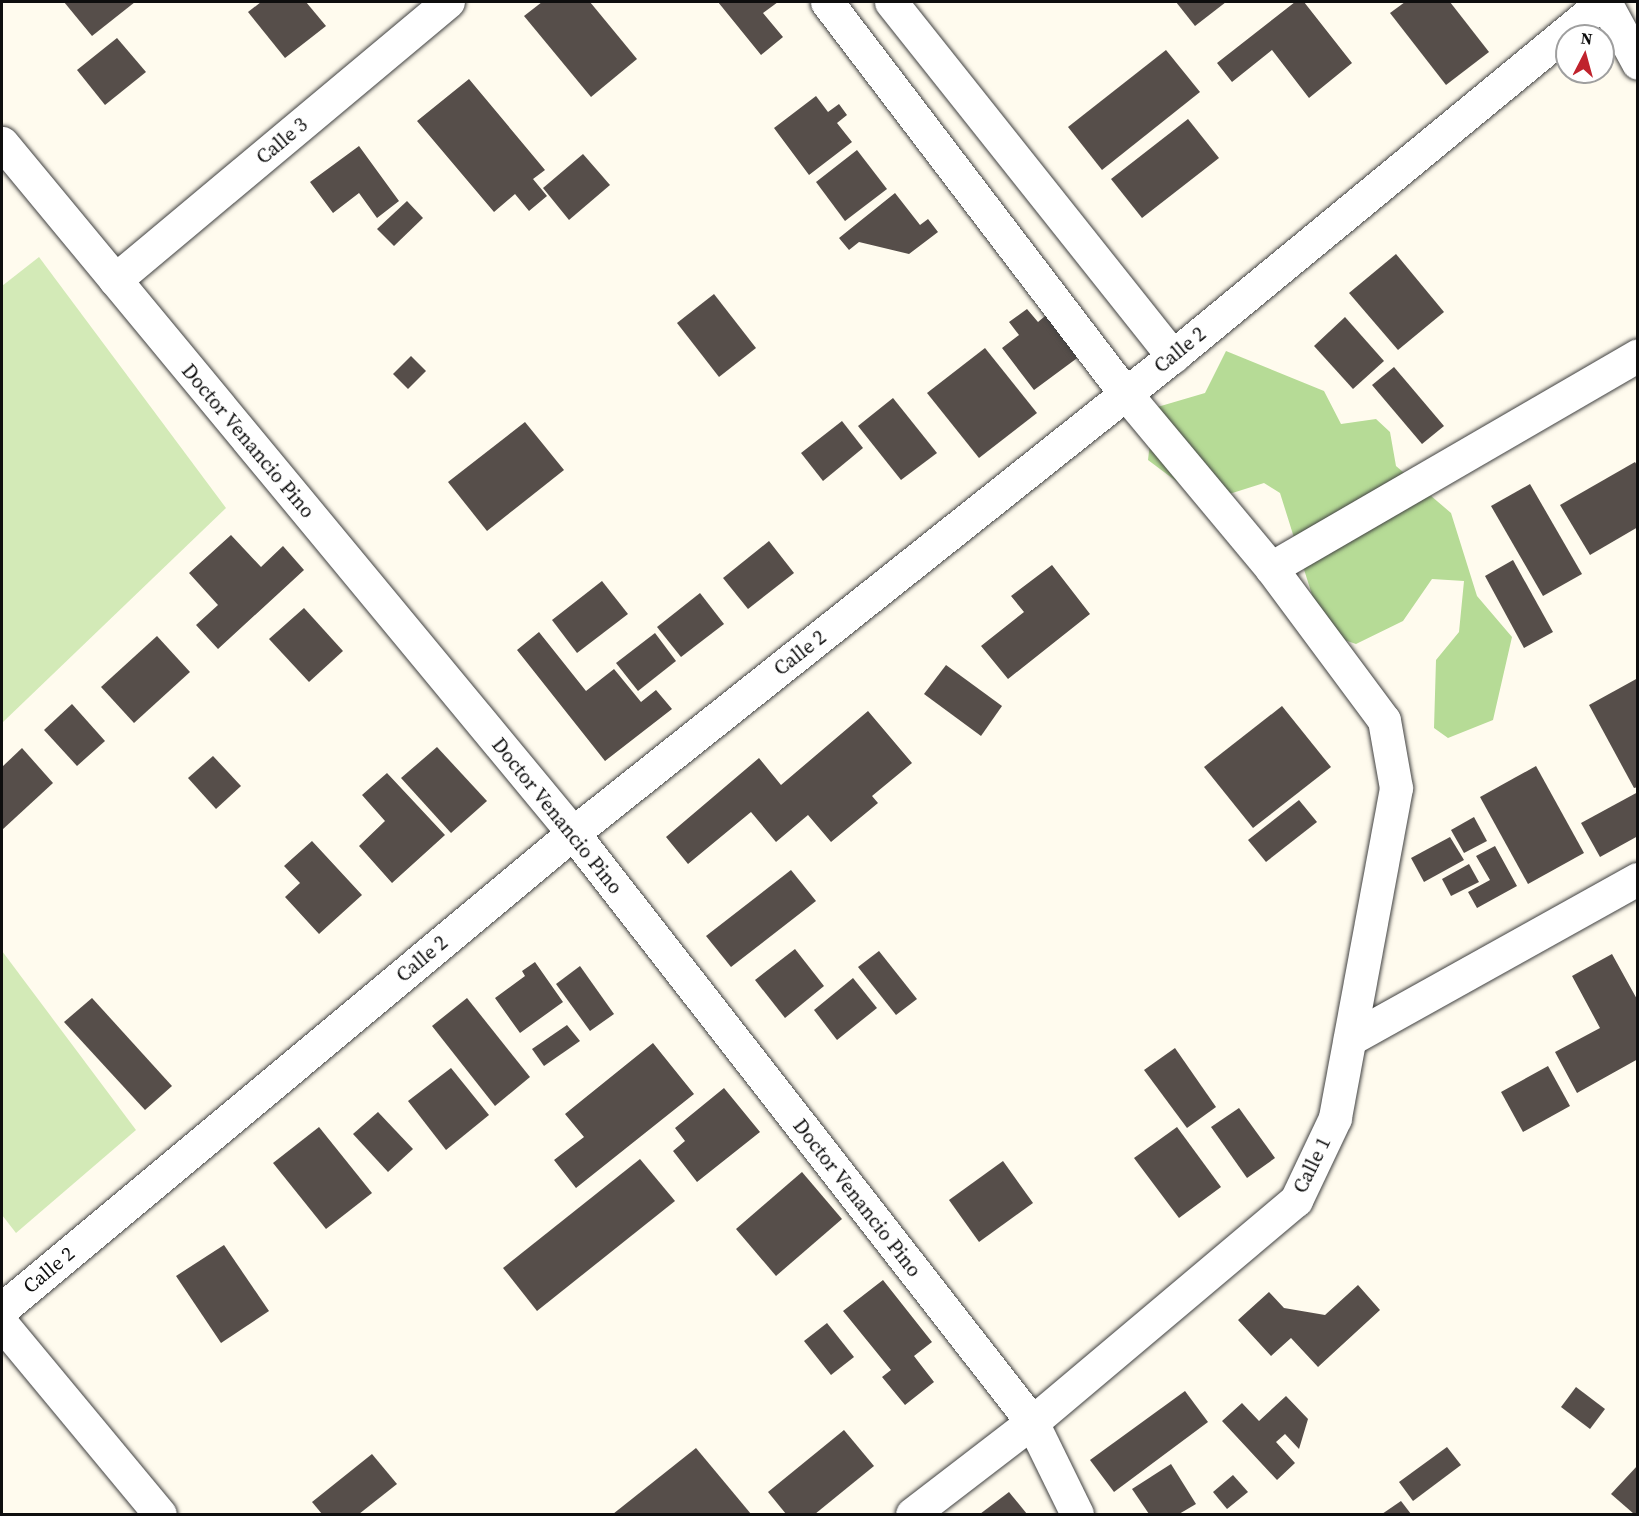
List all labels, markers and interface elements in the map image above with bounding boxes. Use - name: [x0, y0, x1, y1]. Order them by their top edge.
- north arrow: [1555, 24, 1615, 84]
- text: N: [1580, 27, 1594, 50]
- street label: Calle 3: [251, 113, 313, 169]
- street label: Calle 2: [1149, 322, 1211, 378]
- street label: Doctor Venancio Pino: [176, 359, 320, 523]
- street label: Calle 2: [769, 625, 831, 681]
- street label: Doctor Venancio Pino: [486, 733, 628, 899]
- street label: Calle 2: [391, 931, 453, 987]
- street label: Doctor Venancio Pino: [788, 1114, 926, 1282]
- street label: Calle 1: [1288, 1133, 1336, 1197]
- street label: Calle 2: [18, 1242, 80, 1298]

